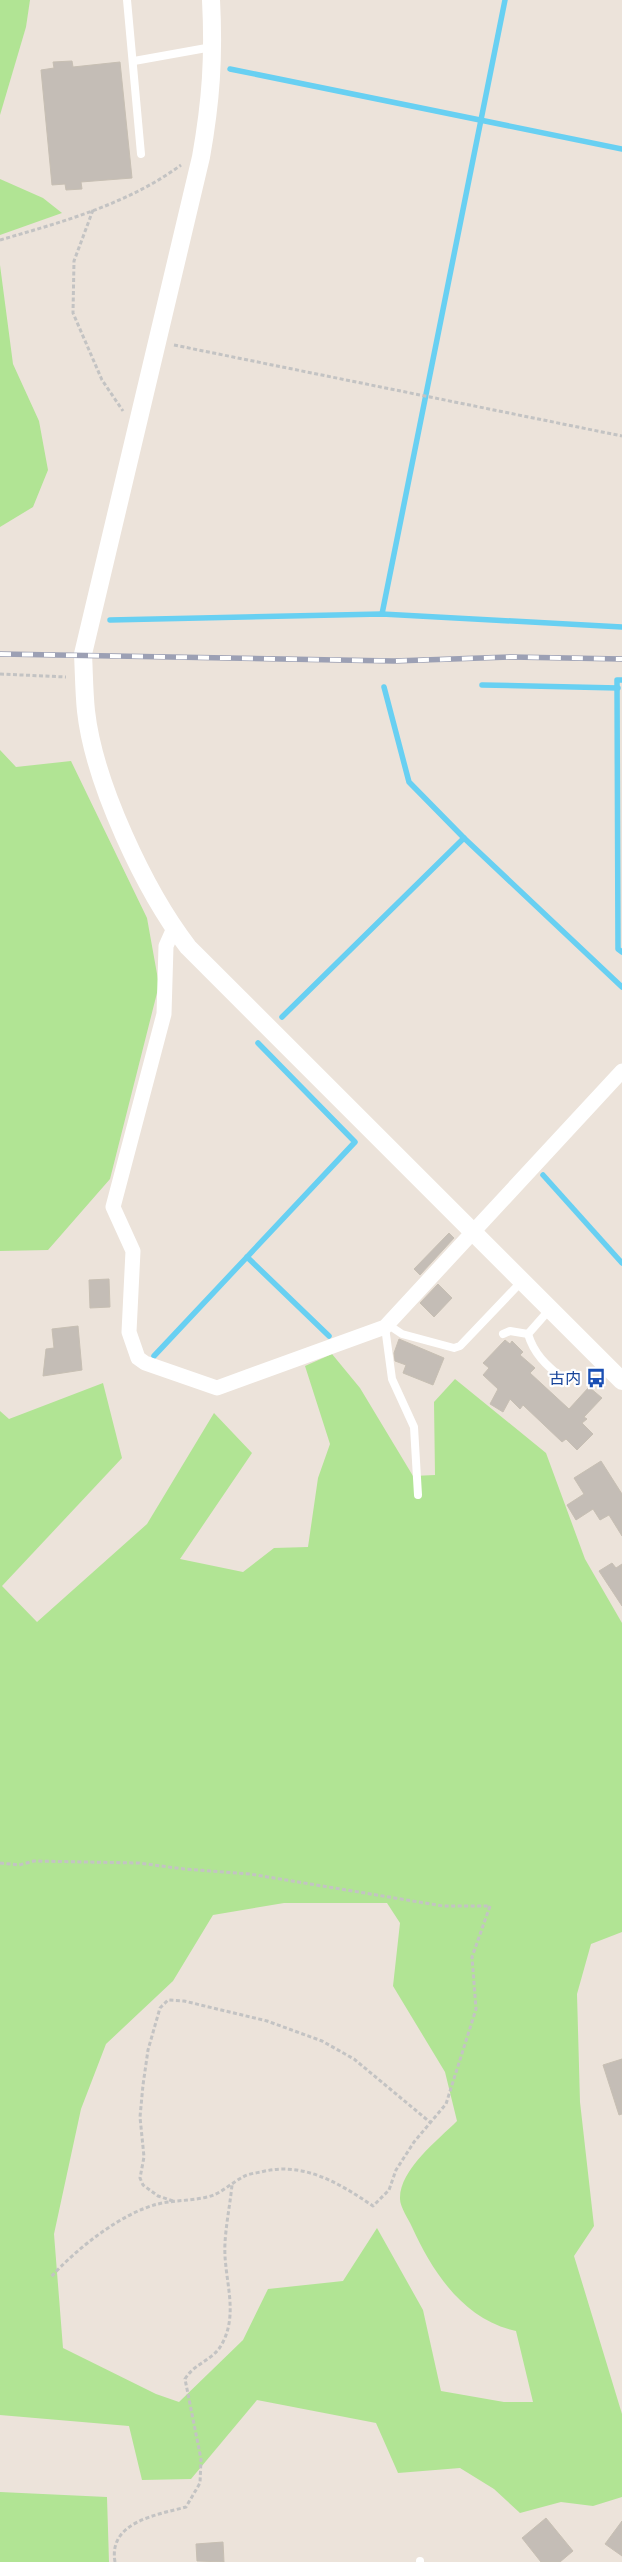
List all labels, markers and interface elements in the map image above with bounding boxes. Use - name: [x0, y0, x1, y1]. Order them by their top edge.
- bus stop icon: 古内: [585, 1367, 607, 1389]
- place label: 古内: [549, 1369, 581, 1388]

